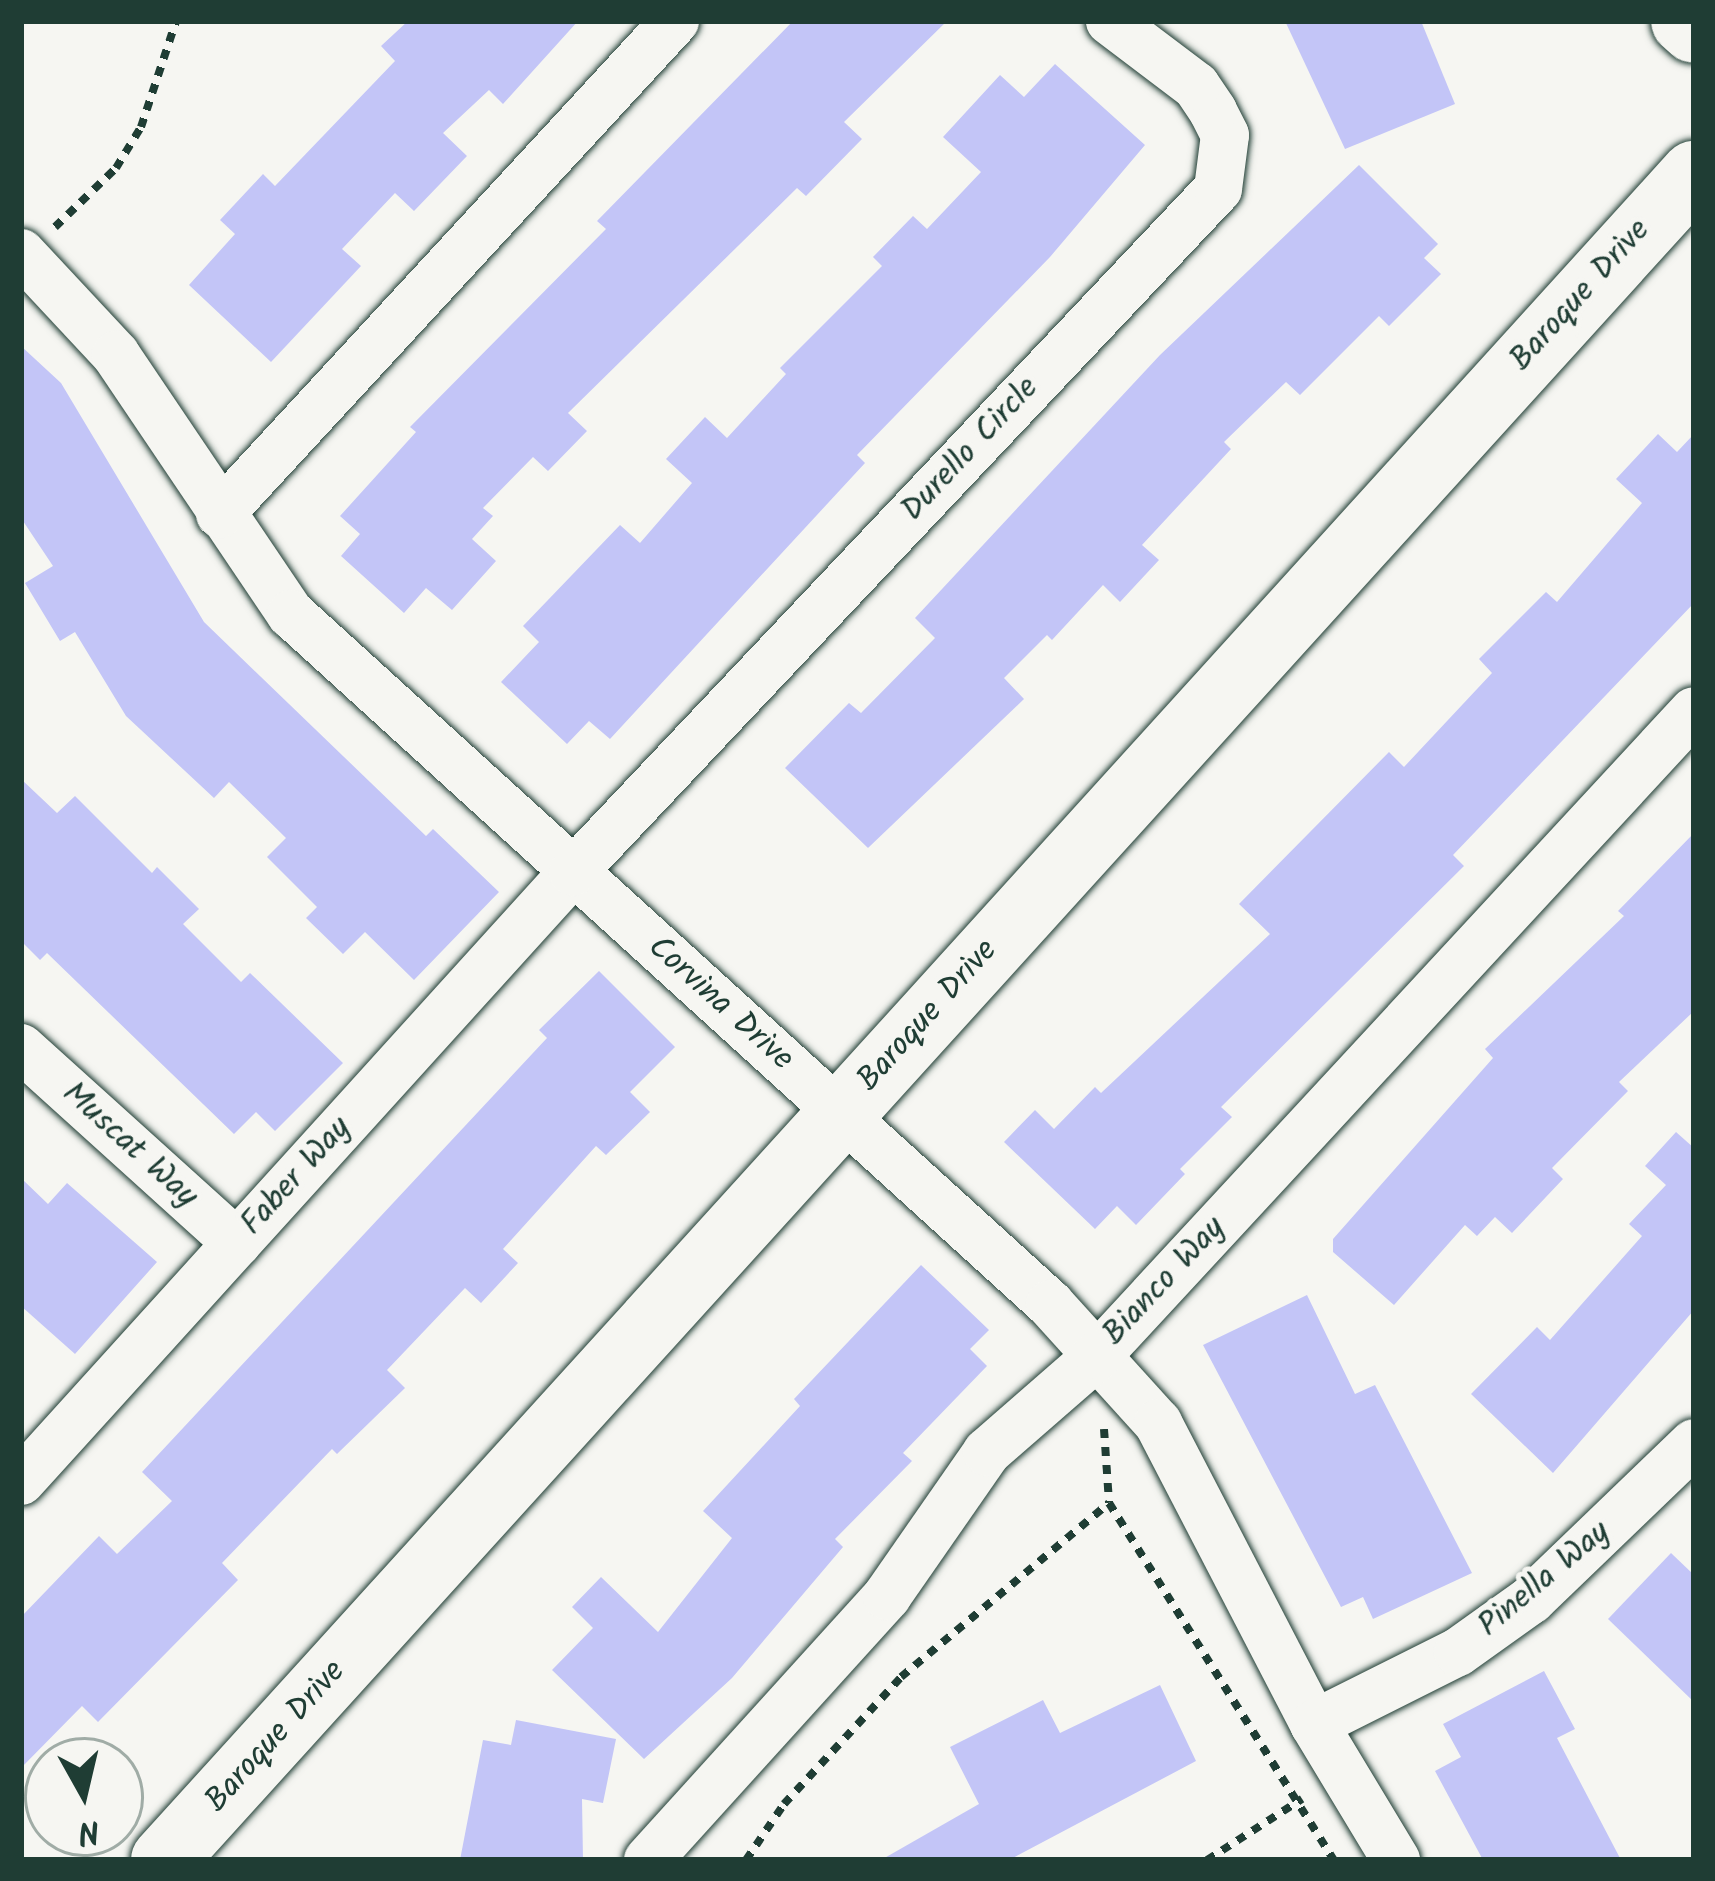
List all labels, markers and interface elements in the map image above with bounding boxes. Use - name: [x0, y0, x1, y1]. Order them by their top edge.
- street label: Baroque Drive: [1502, 212, 1660, 380]
- street label: Durello Circle: [894, 369, 1048, 531]
- street label: Corvina Drive: [639, 928, 801, 1080]
- street label: Baroque Drive: [849, 932, 1007, 1100]
- street label: Muscat Way: [53, 1075, 205, 1217]
- street label: Faber Way: [233, 1110, 361, 1244]
- street label: Bianco Way: [1095, 1209, 1235, 1355]
- street label: Pinella Way: [1471, 1513, 1619, 1647]
- street label: Baroque Drive: [197, 1653, 355, 1821]
- north arrow: [24, 1737, 144, 1857]
- text: N: [75, 1802, 103, 1858]

